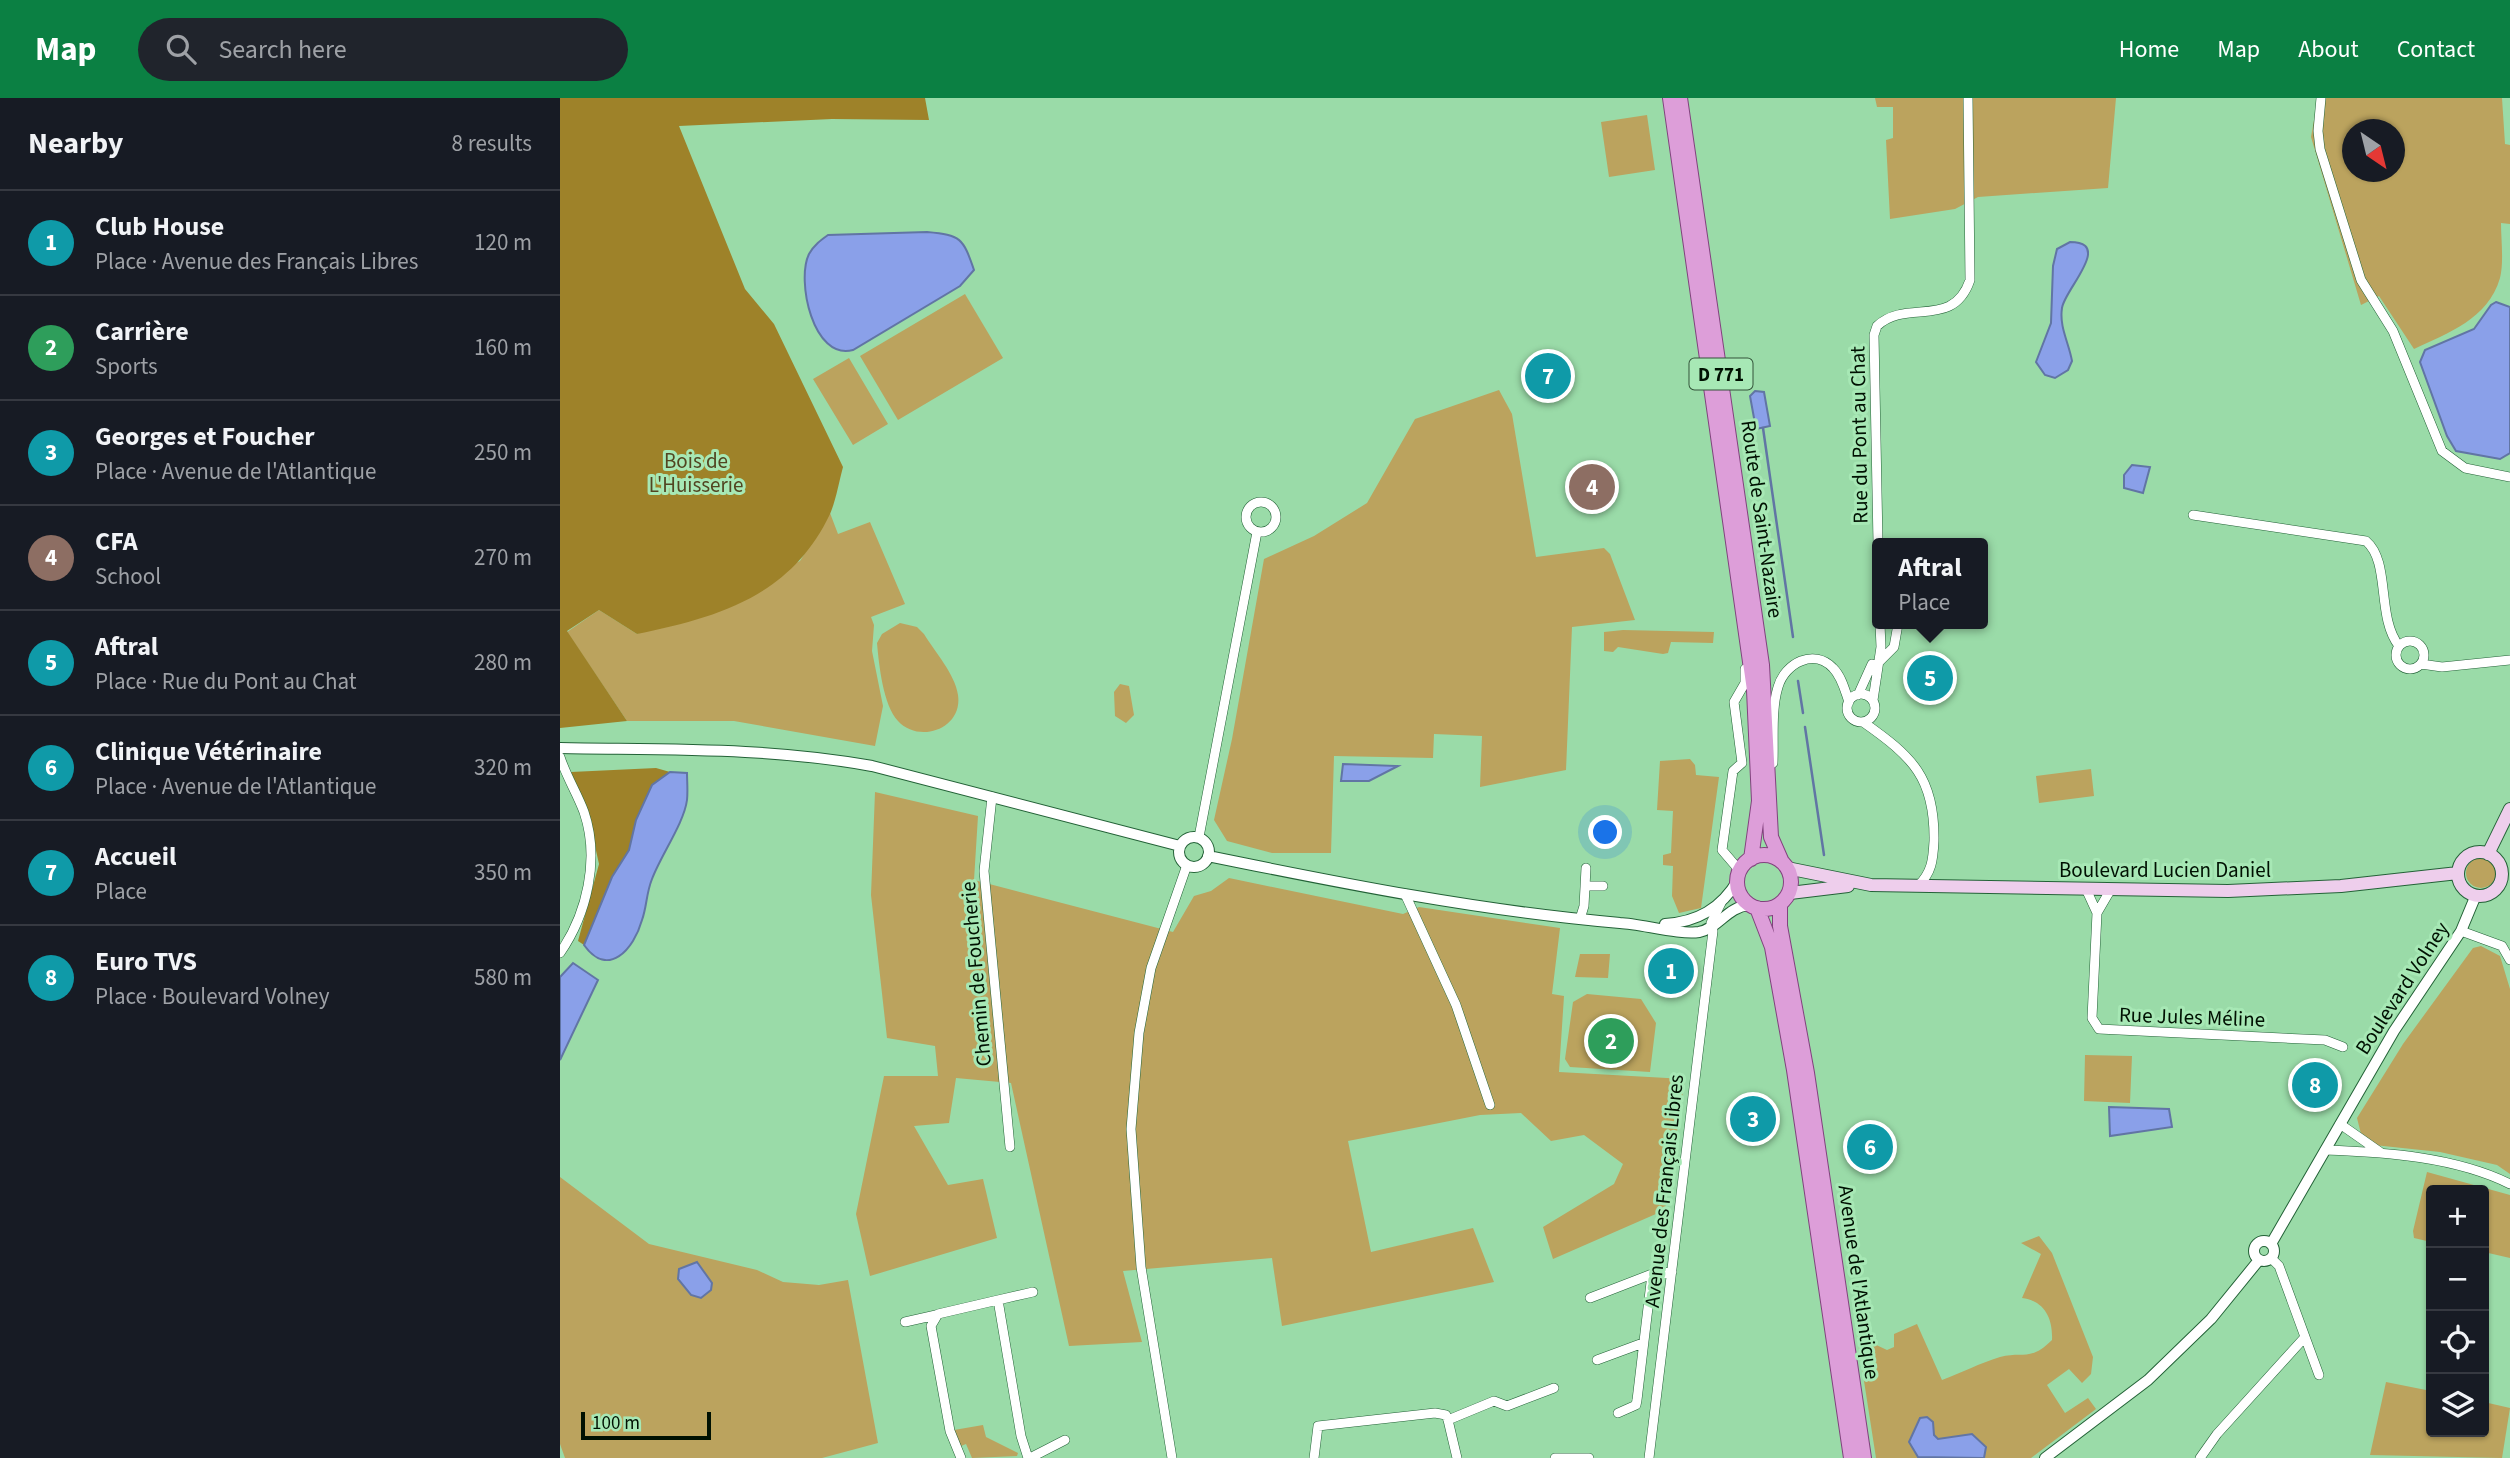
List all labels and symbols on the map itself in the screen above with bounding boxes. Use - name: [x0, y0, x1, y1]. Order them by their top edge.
- north arrow: [2342, 119, 2405, 182]
- street label: Rue du Pont au Chat: [1842, 346, 1876, 524]
- pin: 7: [1525, 350, 1571, 402]
- road number: D 771: [1690, 358, 1752, 390]
- street label: Route de Saint-Nazaire: [1733, 418, 1791, 620]
- park label: Bois de L'Huisserie: [649, 446, 743, 500]
- pin: 4: [1569, 461, 1615, 513]
- pin: 5: [1907, 652, 1953, 704]
- your location: [1588, 815, 1622, 849]
- street label: Boulevard Lucien Daniel: [2059, 855, 2271, 885]
- street label: Chemin de Foucherie: [953, 880, 999, 1068]
- street label: Boulevard Volney: [2348, 916, 2456, 1060]
- pin: 1: [1648, 945, 1694, 997]
- street label: Rue Jules Méline: [2118, 999, 2266, 1035]
- pin: 2: [1588, 1015, 1634, 1067]
- pin: 8: [2292, 1059, 2338, 1111]
- street label: Avenue des Français Libres: [1637, 1073, 1691, 1309]
- pin: 3: [1730, 1093, 1776, 1145]
- pin: 6: [1847, 1121, 1893, 1173]
- street label: Avenue de l'Atlantique: [1831, 1183, 1887, 1381]
- scale bar: [581, 1409, 710, 1441]

